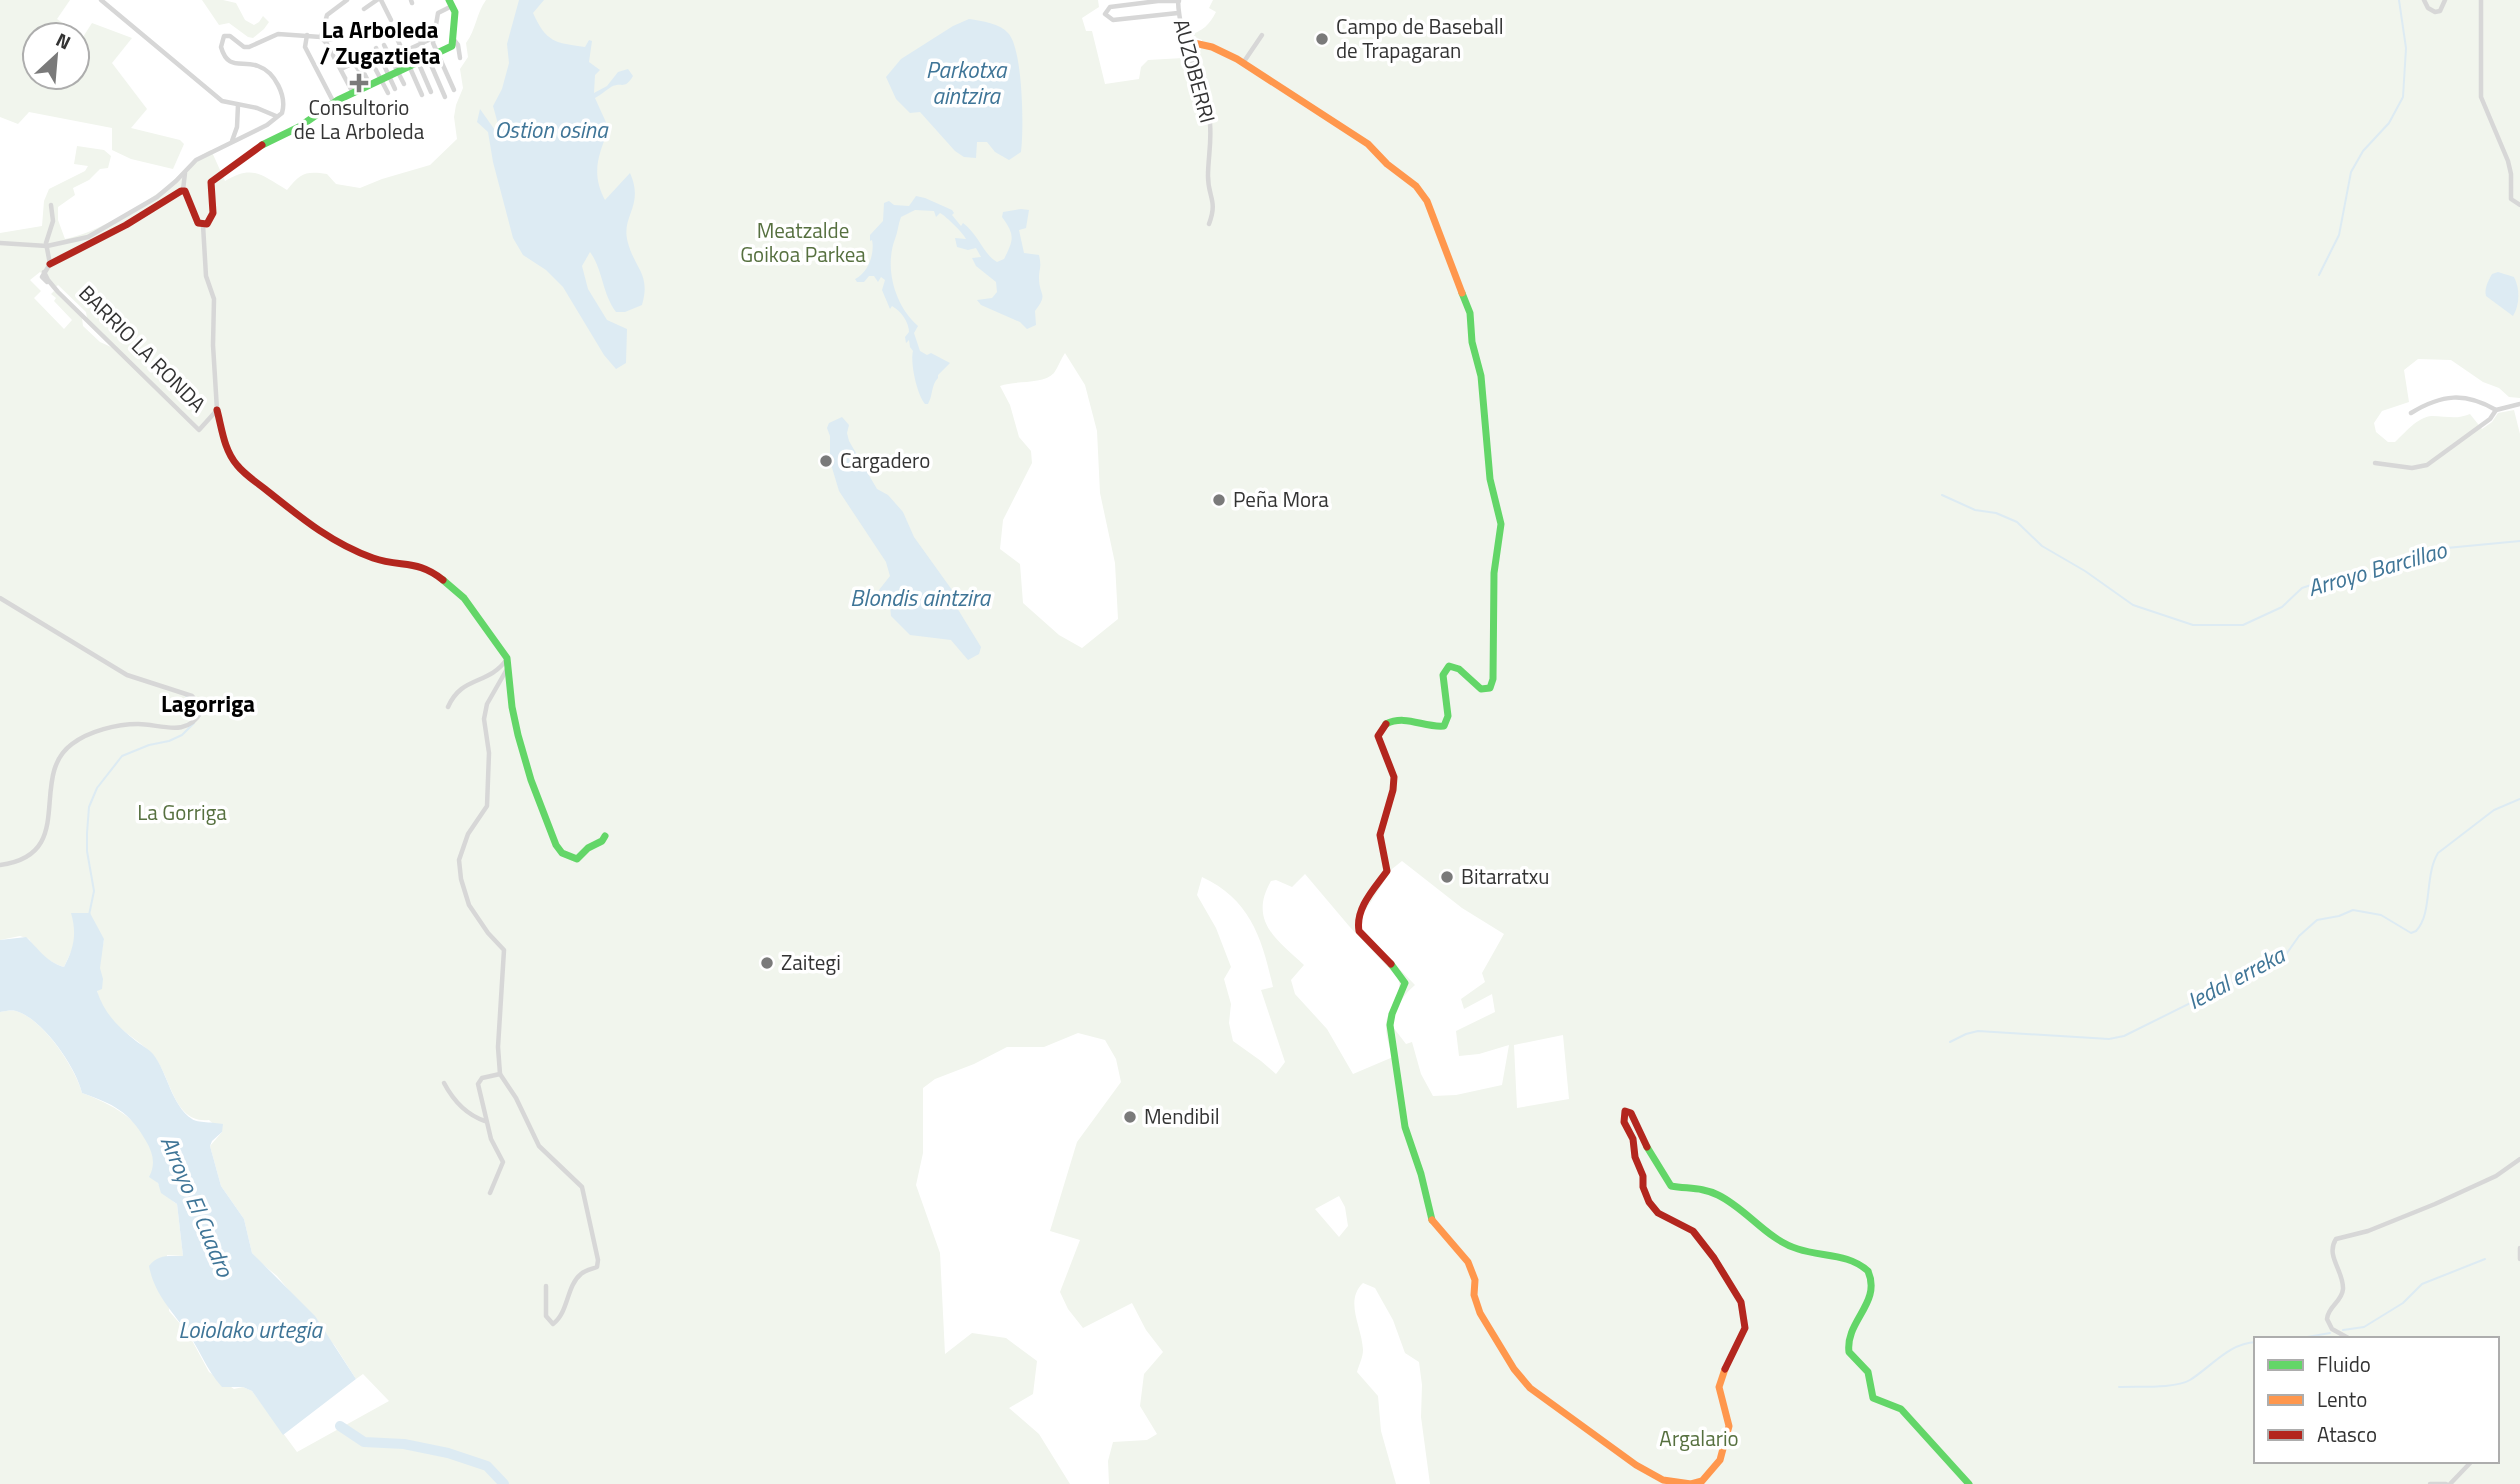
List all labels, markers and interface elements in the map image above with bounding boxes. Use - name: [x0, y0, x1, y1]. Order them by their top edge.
- place label: Campo de Baseball de Trapagaran: [1336, 10, 1504, 66]
- district label: La Arboleda / Zugaztieta: [319, 12, 441, 73]
- street label: AUZOBERRI: [1166, 15, 1224, 126]
- north arrow: [21, 21, 91, 91]
- text: N: [51, 24, 76, 56]
- marker: Campo de Baseball de Trapagaran: [1314, 31, 1330, 47]
- water label: Parkotxa aintzira: [926, 52, 1008, 113]
- marker: Consultorio de La Arboleda: [349, 73, 369, 93]
- place label: Consultorio de La Arboleda: [294, 91, 425, 147]
- water label: Ostion osina: [494, 112, 609, 147]
- park label: Meatzalde Goikoa Parkea: [740, 214, 866, 270]
- street label: BARRIO LA RONDA: [72, 277, 214, 420]
- place label: Cargadero: [840, 444, 930, 476]
- marker: Cargadero: [818, 453, 834, 469]
- place label: Peña Mora: [1233, 483, 1329, 515]
- marker: Peña Mora: [1211, 492, 1227, 508]
- water label: Arroyo Barcillao: [2303, 532, 2451, 605]
- water label: Blondis aintzira: [850, 580, 991, 615]
- district label: Lagorriga: [161, 686, 255, 721]
- park label: La Gorriga: [137, 796, 227, 828]
- place label: Bitarratxu: [1461, 860, 1550, 892]
- marker: Bitarratxu: [1439, 869, 1455, 885]
- water label: Iedal erreka: [2181, 937, 2292, 1018]
- place label: Zaitegi: [781, 946, 841, 978]
- marker: Zaitegi: [759, 955, 775, 971]
- place label: Mendibil: [1144, 1100, 1220, 1132]
- marker: Mendibil: [1122, 1109, 1138, 1125]
- water label: Arroyo El Cuadro: [152, 1130, 243, 1282]
- water label: Loiolako urtegia: [178, 1312, 323, 1347]
- legend: [2254, 1337, 2499, 1463]
- text: Fluido: [2317, 1348, 2371, 1380]
- text: Lento: [2317, 1383, 2367, 1415]
- text: Atasco: [2317, 1418, 2377, 1450]
- park label: Argalario: [1659, 1422, 1739, 1454]

